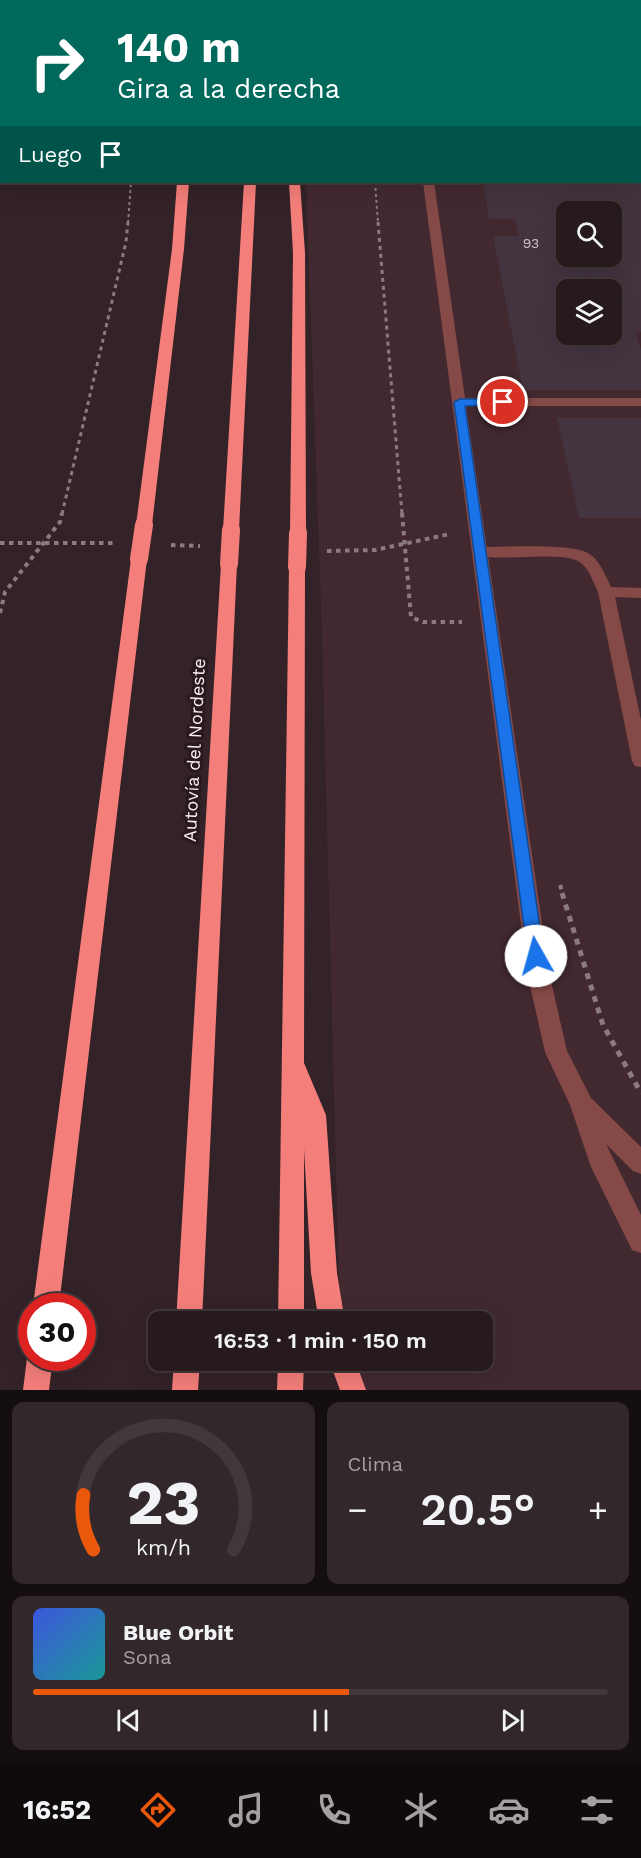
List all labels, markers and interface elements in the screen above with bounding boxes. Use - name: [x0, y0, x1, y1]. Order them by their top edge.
- text: 140 m: [117, 23, 241, 72]
- icon: right: [18, 24, 96, 102]
- text: Gira a la derecha: [117, 73, 340, 105]
- icon: arrive: [94, 138, 127, 171]
- text: Luego: [18, 142, 82, 167]
- map controls: [556, 201, 622, 345]
- button: search: [556, 201, 622, 267]
- house number: 93: [523, 235, 539, 251]
- button: layers: [556, 279, 622, 345]
- pin: [477, 376, 528, 427]
- icon: arrive: [486, 385, 519, 418]
- street label: Autovía del Nordeste: [179, 658, 209, 842]
- position arrow: [504, 924, 568, 988]
- speed limit sign: 30: [18, 1293, 96, 1371]
- text: 16:53 · 1 min · 150 m: [214, 1328, 427, 1353]
- text: Clima: [348, 1452, 403, 1476]
- text: 23: [126, 1466, 200, 1539]
- text: 20.5°: [420, 1483, 535, 1536]
- text: −: [348, 1490, 367, 1529]
- text: +: [588, 1490, 608, 1529]
- text: km/h: [136, 1535, 191, 1560]
- text: Blue Orbit: [123, 1620, 233, 1645]
- text: Sona: [123, 1645, 172, 1669]
- icon: previous: [112, 1704, 145, 1737]
- icon: pause: [304, 1704, 337, 1737]
- icon: next: [496, 1704, 529, 1737]
- icon: directions: [137, 1789, 179, 1831]
- icon: music: [225, 1789, 267, 1831]
- icon: phone: [313, 1789, 355, 1831]
- icon: climate: [400, 1789, 442, 1831]
- icon: car: [488, 1789, 530, 1831]
- icon: filters: [576, 1789, 618, 1831]
- text: 16:52: [23, 1794, 91, 1826]

